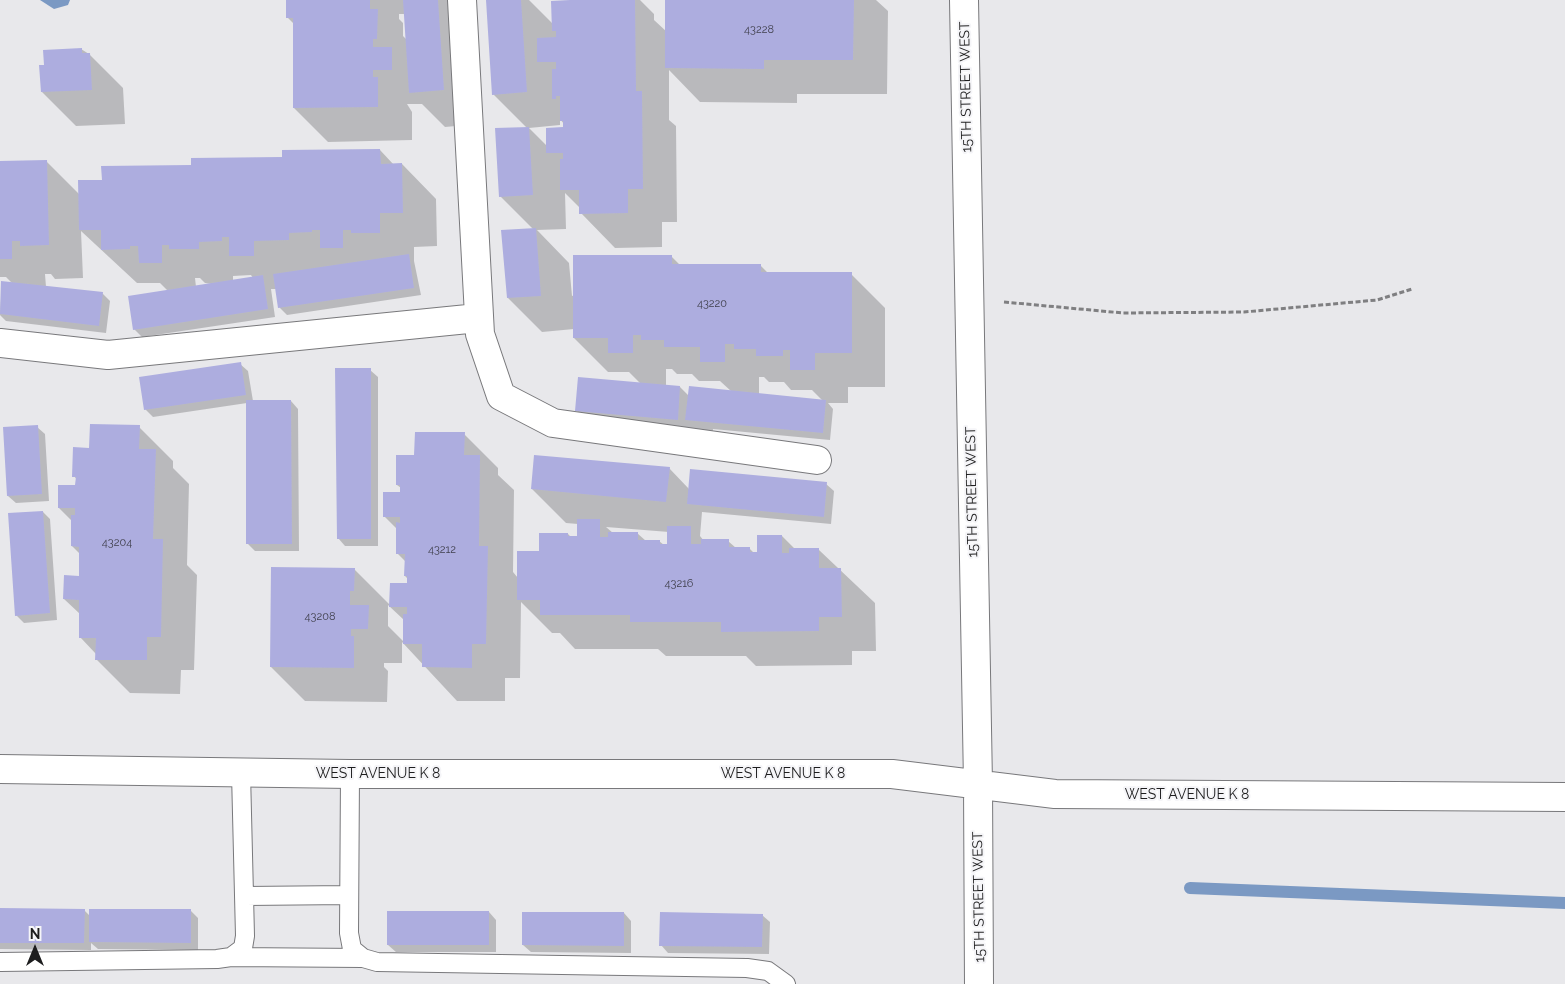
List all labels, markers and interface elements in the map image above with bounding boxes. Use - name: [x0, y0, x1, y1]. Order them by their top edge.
- street label: 15TH STREET WEST: [956, 21, 976, 153]
- house number: 43228: [744, 23, 774, 37]
- house number: 43220: [697, 297, 727, 311]
- street label: 15TH STREET WEST: [962, 426, 982, 558]
- house number: 43204: [102, 536, 132, 550]
- house number: 43212: [428, 543, 456, 557]
- house number: 43216: [665, 577, 693, 591]
- house number: 43208: [305, 610, 335, 624]
- street label: WEST AVENUE K 8: [316, 766, 440, 782]
- street label: WEST AVENUE K 8: [721, 766, 845, 782]
- street label: WEST AVENUE K 8: [1125, 787, 1249, 803]
- street label: 15TH STREET WEST: [969, 831, 989, 963]
- north arrow: [10, 924, 60, 974]
- text: N: [30, 926, 40, 942]

